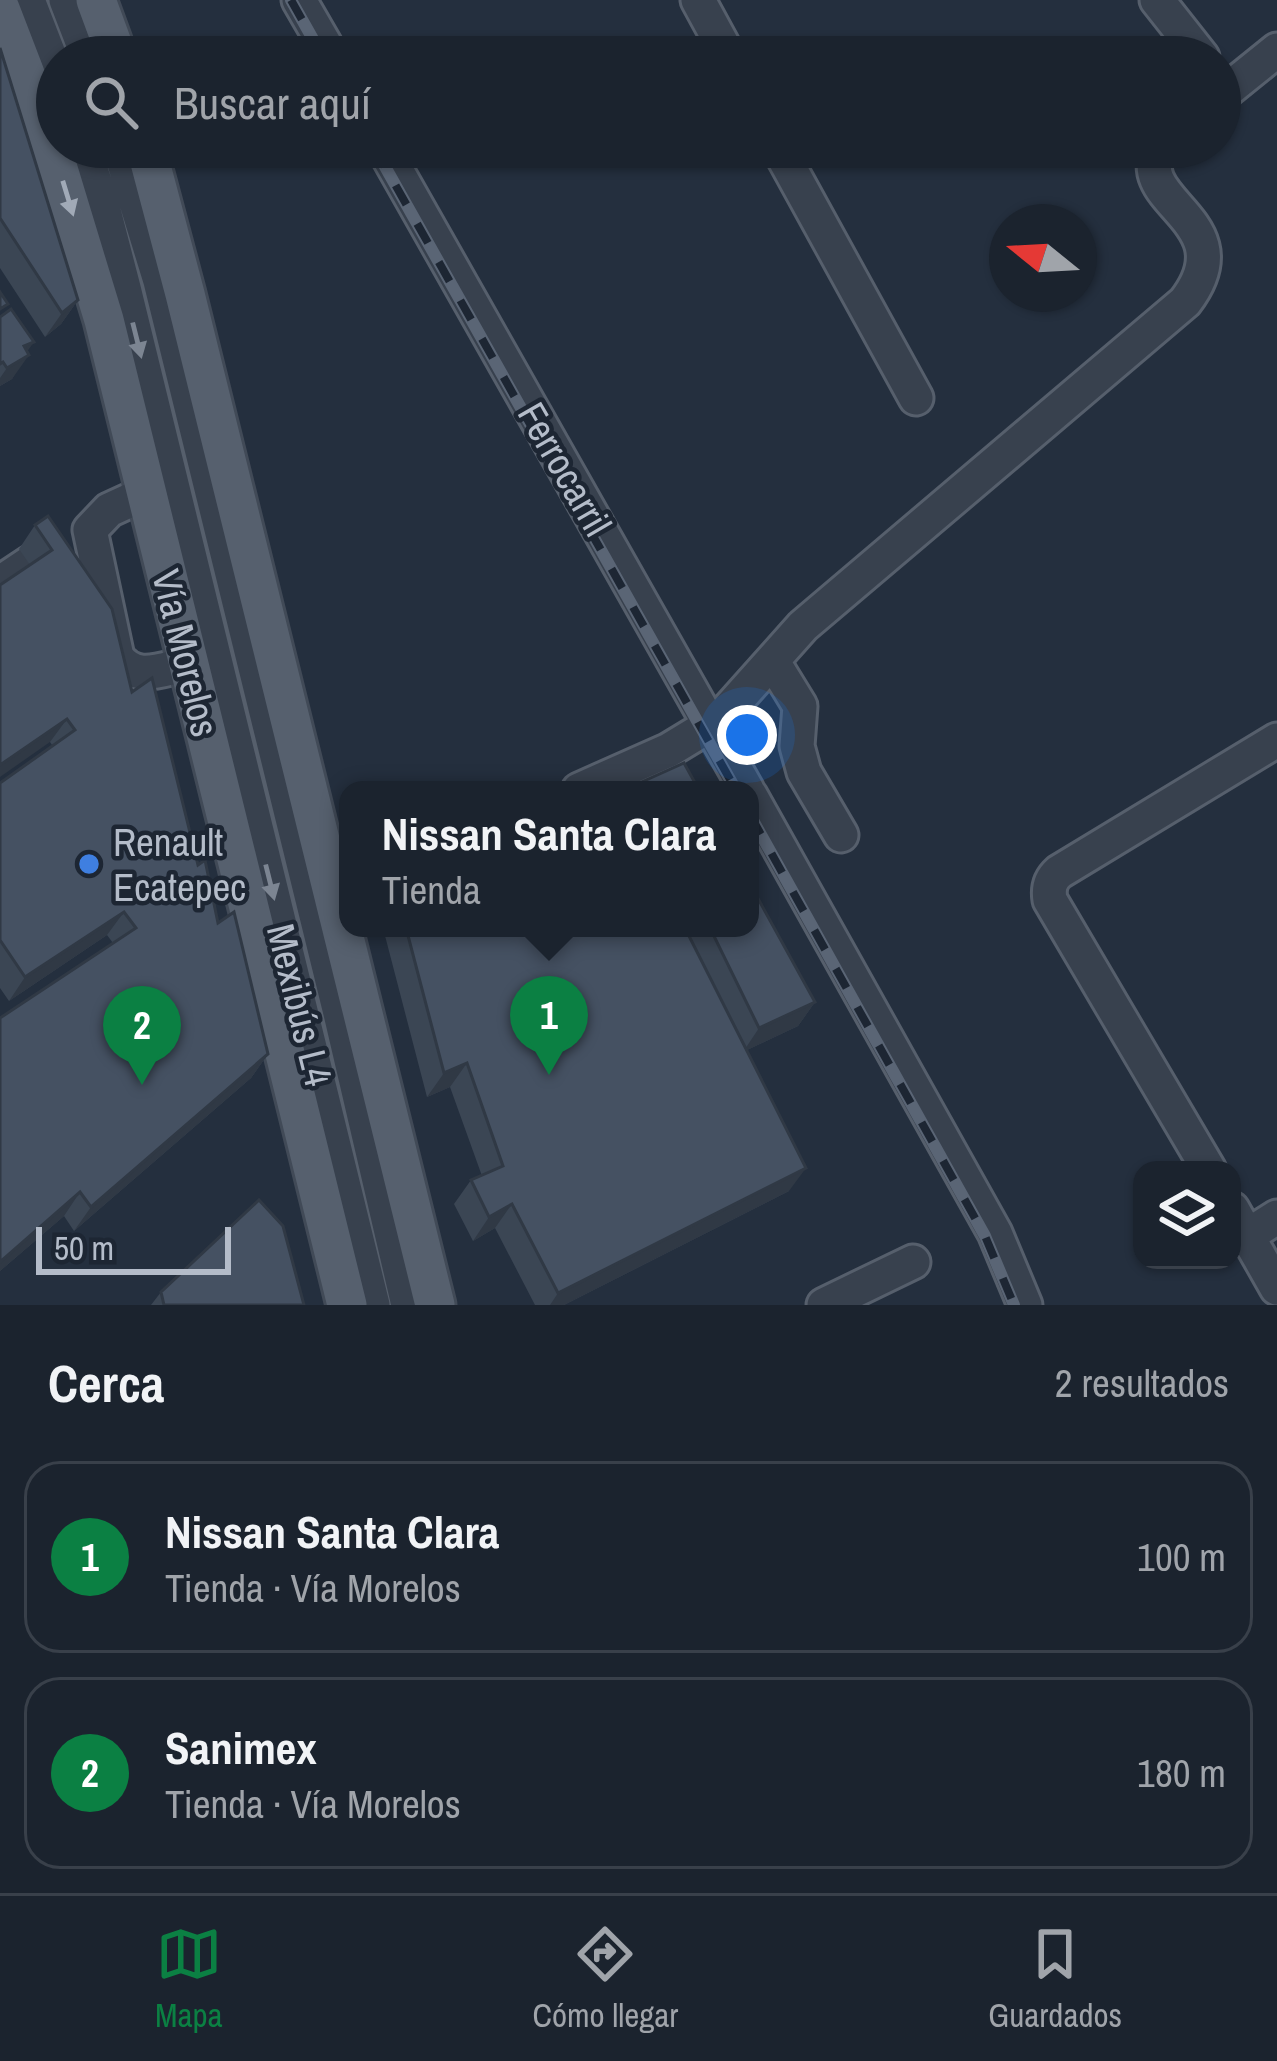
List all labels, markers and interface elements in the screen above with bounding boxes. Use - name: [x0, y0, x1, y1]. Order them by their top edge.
- search box: [36, 36, 1241, 168]
- icon: search: [78, 69, 144, 135]
- text: Buscar aquí: [174, 72, 371, 133]
- one-way arrow: [59, 180, 78, 217]
- north arrow: [989, 204, 1097, 312]
- one-way arrow: [128, 322, 147, 359]
- street label: Ferrocarril: [506, 393, 624, 545]
- street label: Vía Morelos: [140, 564, 232, 742]
- your location: [717, 705, 777, 765]
- popup: [339, 781, 759, 937]
- text: Nissan Santa Clara: [382, 803, 716, 864]
- place label: Renault Ecatepec: [113, 816, 246, 913]
- marker: Renault Ecatepec: [76, 851, 102, 877]
- one-way arrow: [261, 864, 280, 901]
- text: Tienda: [382, 864, 481, 916]
- street label: Mexibús L4: [255, 919, 345, 1092]
- pin: 1: [510, 976, 588, 1075]
- pin: 2: [103, 986, 181, 1085]
- map controls: [1133, 1161, 1241, 1269]
- button: layers: [1133, 1161, 1241, 1269]
- scale bar: [36, 1221, 231, 1274]
- text: 50 m: [54, 1226, 114, 1270]
- text: Cerca: [48, 1349, 164, 1418]
- text: 2 resultados: [1055, 1357, 1229, 1409]
- text: Nissan Santa Clara: [165, 1501, 499, 1562]
- text: 1: [81, 1531, 99, 1583]
- text: 100 m: [1137, 1531, 1226, 1583]
- text: Tienda · Vía Morelos: [165, 1562, 461, 1614]
- text: Sanimex: [165, 1717, 317, 1778]
- text: 2: [81, 1747, 99, 1799]
- text: 180 m: [1137, 1747, 1226, 1799]
- text: Tienda · Vía Morelos: [165, 1778, 461, 1830]
- tab: Mapa: [155, 1921, 223, 2037]
- tab: Cómo llegar: [532, 1921, 678, 2037]
- tab: Guardados: [988, 1921, 1122, 2037]

